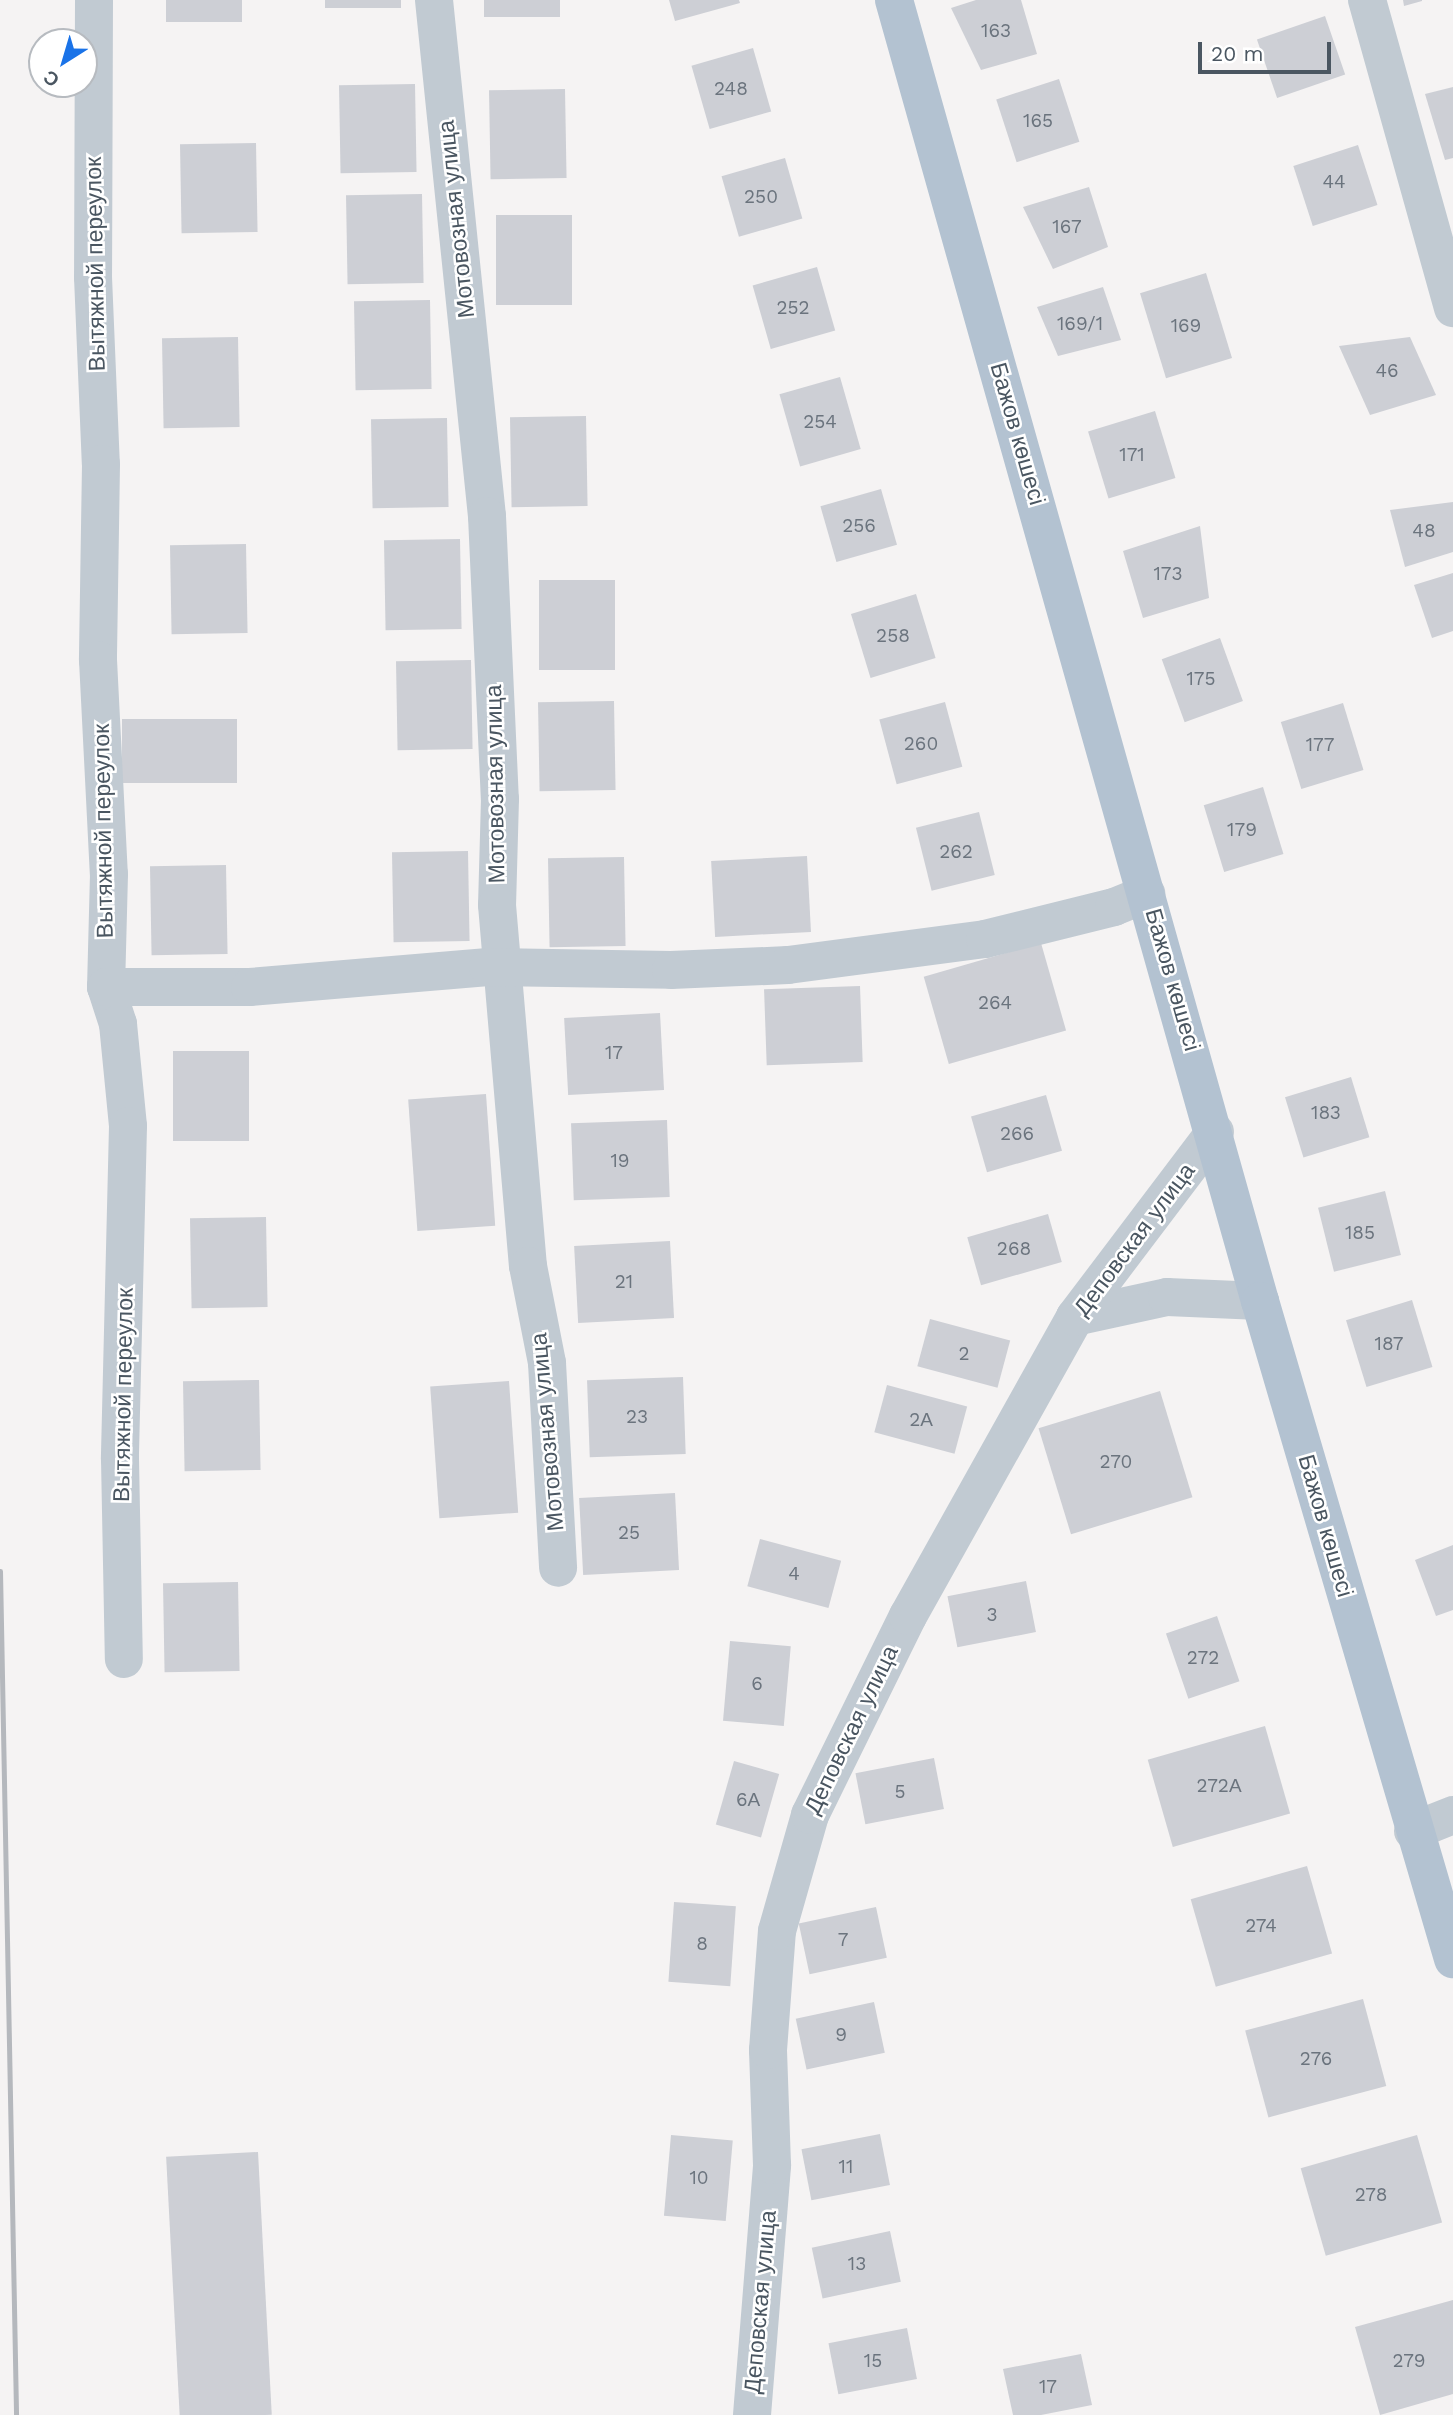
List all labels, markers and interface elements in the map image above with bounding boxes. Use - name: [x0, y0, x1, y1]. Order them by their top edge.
- house number: 163: [981, 20, 1011, 42]
- north arrow: [28, 28, 98, 98]
- scale bar: [1201, 28, 1334, 72]
- text: 20 m: [1211, 41, 1263, 66]
- text: С: [39, 65, 64, 92]
- house number: 248: [714, 78, 748, 100]
- house number: 165: [1023, 110, 1053, 132]
- street label: Мотовозная улица: [433, 119, 481, 319]
- street label: Вытяжной переулок: [80, 157, 112, 371]
- house number: 44: [1322, 171, 1346, 193]
- house number: 250: [744, 186, 778, 208]
- house number: 167: [1052, 216, 1082, 238]
- house number: 252: [776, 297, 810, 319]
- house number: 169/1: [1057, 313, 1103, 335]
- house number: 169: [1171, 315, 1201, 337]
- street label: Бажов көшесі: [983, 360, 1051, 508]
- house number: 46: [1375, 360, 1399, 382]
- house number: 254: [803, 411, 837, 433]
- house number: 171: [1119, 444, 1145, 466]
- house number: 256: [842, 515, 876, 537]
- house number: 48: [1412, 520, 1436, 542]
- house number: 173: [1153, 563, 1183, 585]
- house number: 258: [876, 625, 910, 647]
- house number: 175: [1186, 668, 1216, 690]
- street label: Мотовозная улица: [480, 684, 512, 884]
- street label: Вытяжной переулок: [88, 724, 120, 938]
- house number: 260: [904, 733, 938, 755]
- house number: 177: [1306, 734, 1334, 756]
- house number: 179: [1227, 819, 1257, 841]
- house number: 262: [939, 841, 973, 863]
- street label: Бажов көшесі: [1138, 906, 1206, 1054]
- house number: 264: [978, 992, 1012, 1014]
- house number: 17: [605, 1042, 623, 1064]
- house number: 183: [1311, 1102, 1341, 1124]
- house number: 266: [1000, 1123, 1034, 1145]
- house number: 19: [610, 1150, 630, 1172]
- street label: Деповская улица: [1069, 1158, 1201, 1322]
- house number: 185: [1345, 1222, 1375, 1244]
- house number: 268: [997, 1238, 1031, 1260]
- house number: 21: [615, 1271, 633, 1293]
- street label: Вытяжной переулок: [108, 1288, 140, 1502]
- street label: Мотовозная улица: [526, 1332, 570, 1532]
- house number: 187: [1374, 1333, 1404, 1355]
- house number: 2: [958, 1343, 970, 1365]
- house number: 23: [626, 1406, 648, 1428]
- house number: 2А: [909, 1409, 933, 1431]
- house number: 270: [1100, 1451, 1132, 1473]
- street label: Бажов көшесі: [1291, 1452, 1359, 1600]
- house number: 25: [618, 1522, 640, 1544]
- house number: 4: [788, 1563, 800, 1585]
- house number: 3: [986, 1604, 998, 1626]
- street label: Деповская улица: [799, 1641, 905, 1819]
- house number: 272: [1187, 1647, 1219, 1669]
- house number: 6: [751, 1673, 763, 1695]
- house number: 272А: [1196, 1775, 1242, 1797]
- house number: 5: [894, 1781, 906, 1803]
- house number: 6А: [736, 1789, 760, 1811]
- house number: 274: [1245, 1915, 1277, 1937]
- house number: 7: [838, 1929, 848, 1951]
- house number: 8: [696, 1933, 708, 1955]
- house number: 9: [835, 2024, 847, 2046]
- house number: 276: [1300, 2048, 1332, 2070]
- house number: 11: [839, 2156, 853, 2178]
- house number: 10: [689, 2167, 709, 2189]
- house number: 278: [1355, 2184, 1387, 2206]
- street label: Деповская улица: [739, 2209, 783, 2395]
- house number: 13: [848, 2253, 866, 2275]
- house number: 15: [864, 2350, 882, 2372]
- house number: 279: [1392, 2350, 1426, 2372]
- house number: 17: [1039, 2376, 1057, 2398]

